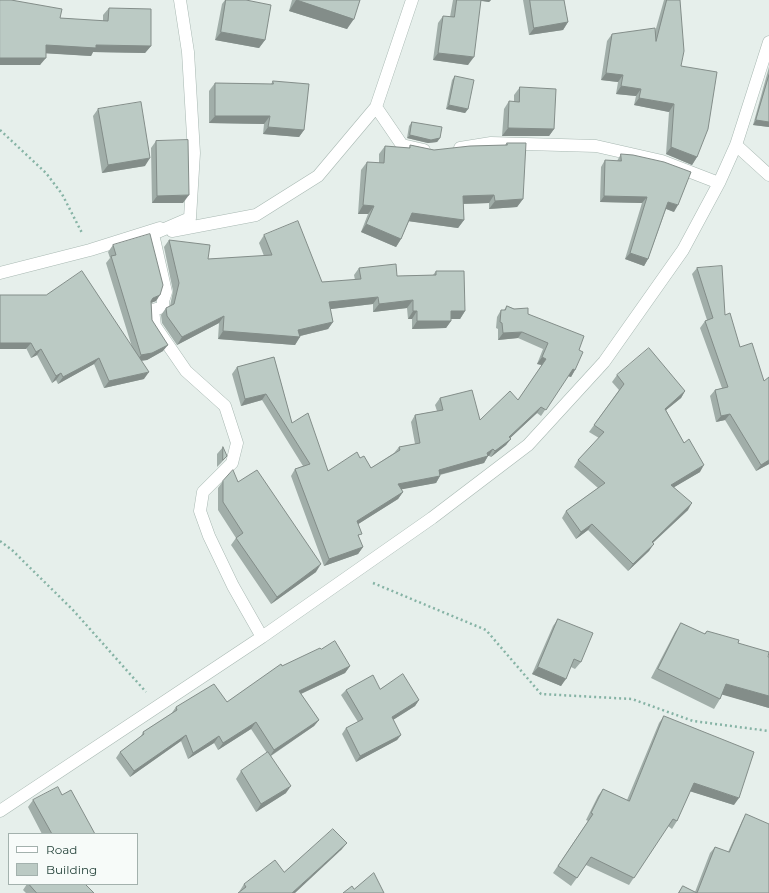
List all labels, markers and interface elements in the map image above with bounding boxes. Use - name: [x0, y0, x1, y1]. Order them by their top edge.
- legend: [8, 833, 138, 885]
- text: Road: [46, 842, 77, 857]
- text: Building: [46, 862, 97, 877]

